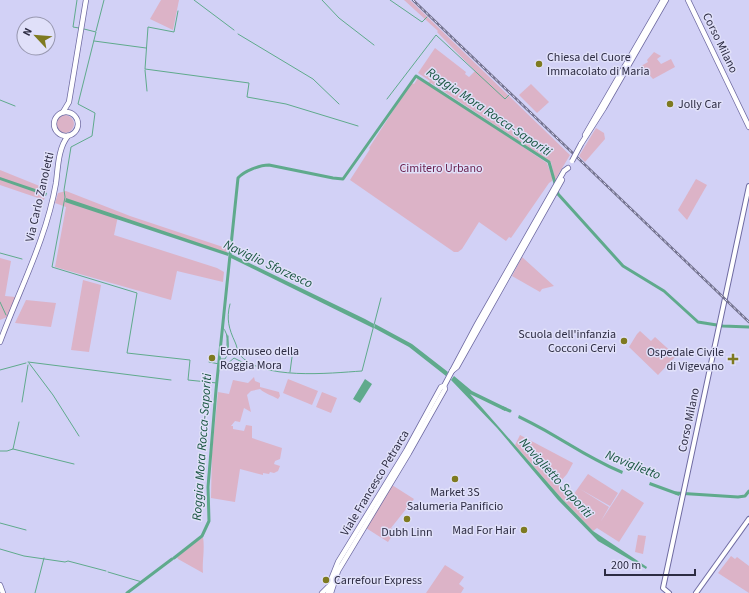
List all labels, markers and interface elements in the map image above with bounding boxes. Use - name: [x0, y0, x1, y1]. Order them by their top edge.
- street label: Corso Milano: [698, 10, 742, 76]
- north arrow: [16, 16, 56, 56]
- text: N: [19, 25, 36, 38]
- place label: Chiesa del Cuore Immacolato di Maria: [547, 49, 650, 80]
- marker: Chiesa del Cuore Immacolato di Maria: [534, 59, 544, 69]
- water label: Roggia Mora Rocca-Saporiti: [423, 63, 556, 161]
- place label: Jolly Car: [678, 96, 722, 113]
- marker: Jolly Car: [665, 99, 675, 109]
- street label: Via Carlo Zanoletti: [21, 150, 59, 244]
- park label: Cimitero Urbano: [400, 160, 483, 177]
- water label: Naviglio Sforzesco: [221, 235, 316, 293]
- place label: Scuola dell'infanzia Cocconi Cervi: [518, 326, 616, 357]
- marker: Scuola dell'infanzia Cocconi Cervi: [619, 336, 629, 346]
- place label: Ecomuseo della Roggia Mora: [220, 343, 299, 374]
- place label: Ospedale Civile di Vigevano: [647, 344, 724, 375]
- marker: Ecomuseo della Roggia Mora: [207, 353, 217, 363]
- marker: Ospedale Civile di Vigevano: [727, 353, 739, 365]
- water label: Roggia Mora Rocca-Saporiti: [188, 372, 216, 521]
- street label: Corso Milano: [674, 386, 704, 454]
- street label: Viale Francesco Petrarca: [337, 427, 413, 539]
- water label: Naviglietto Saporiti: [515, 434, 598, 523]
- water label: Naviglietto: [603, 446, 664, 484]
- marker: Market 3S Salumeria Panificio: [450, 474, 460, 484]
- place label: Market 3S Salumeria Panificio: [407, 484, 503, 515]
- marker: Dubh Linn: [402, 514, 412, 524]
- place label: Mad For Hair: [452, 522, 517, 539]
- place label: Dubh Linn: [381, 524, 433, 541]
- marker: Mad For Hair: [519, 525, 529, 535]
- scale bar: [605, 551, 695, 577]
- text: 200 m: [611, 557, 641, 574]
- place label: Carrefour Express: [334, 572, 422, 589]
- marker: Carrefour Express: [321, 575, 331, 585]

